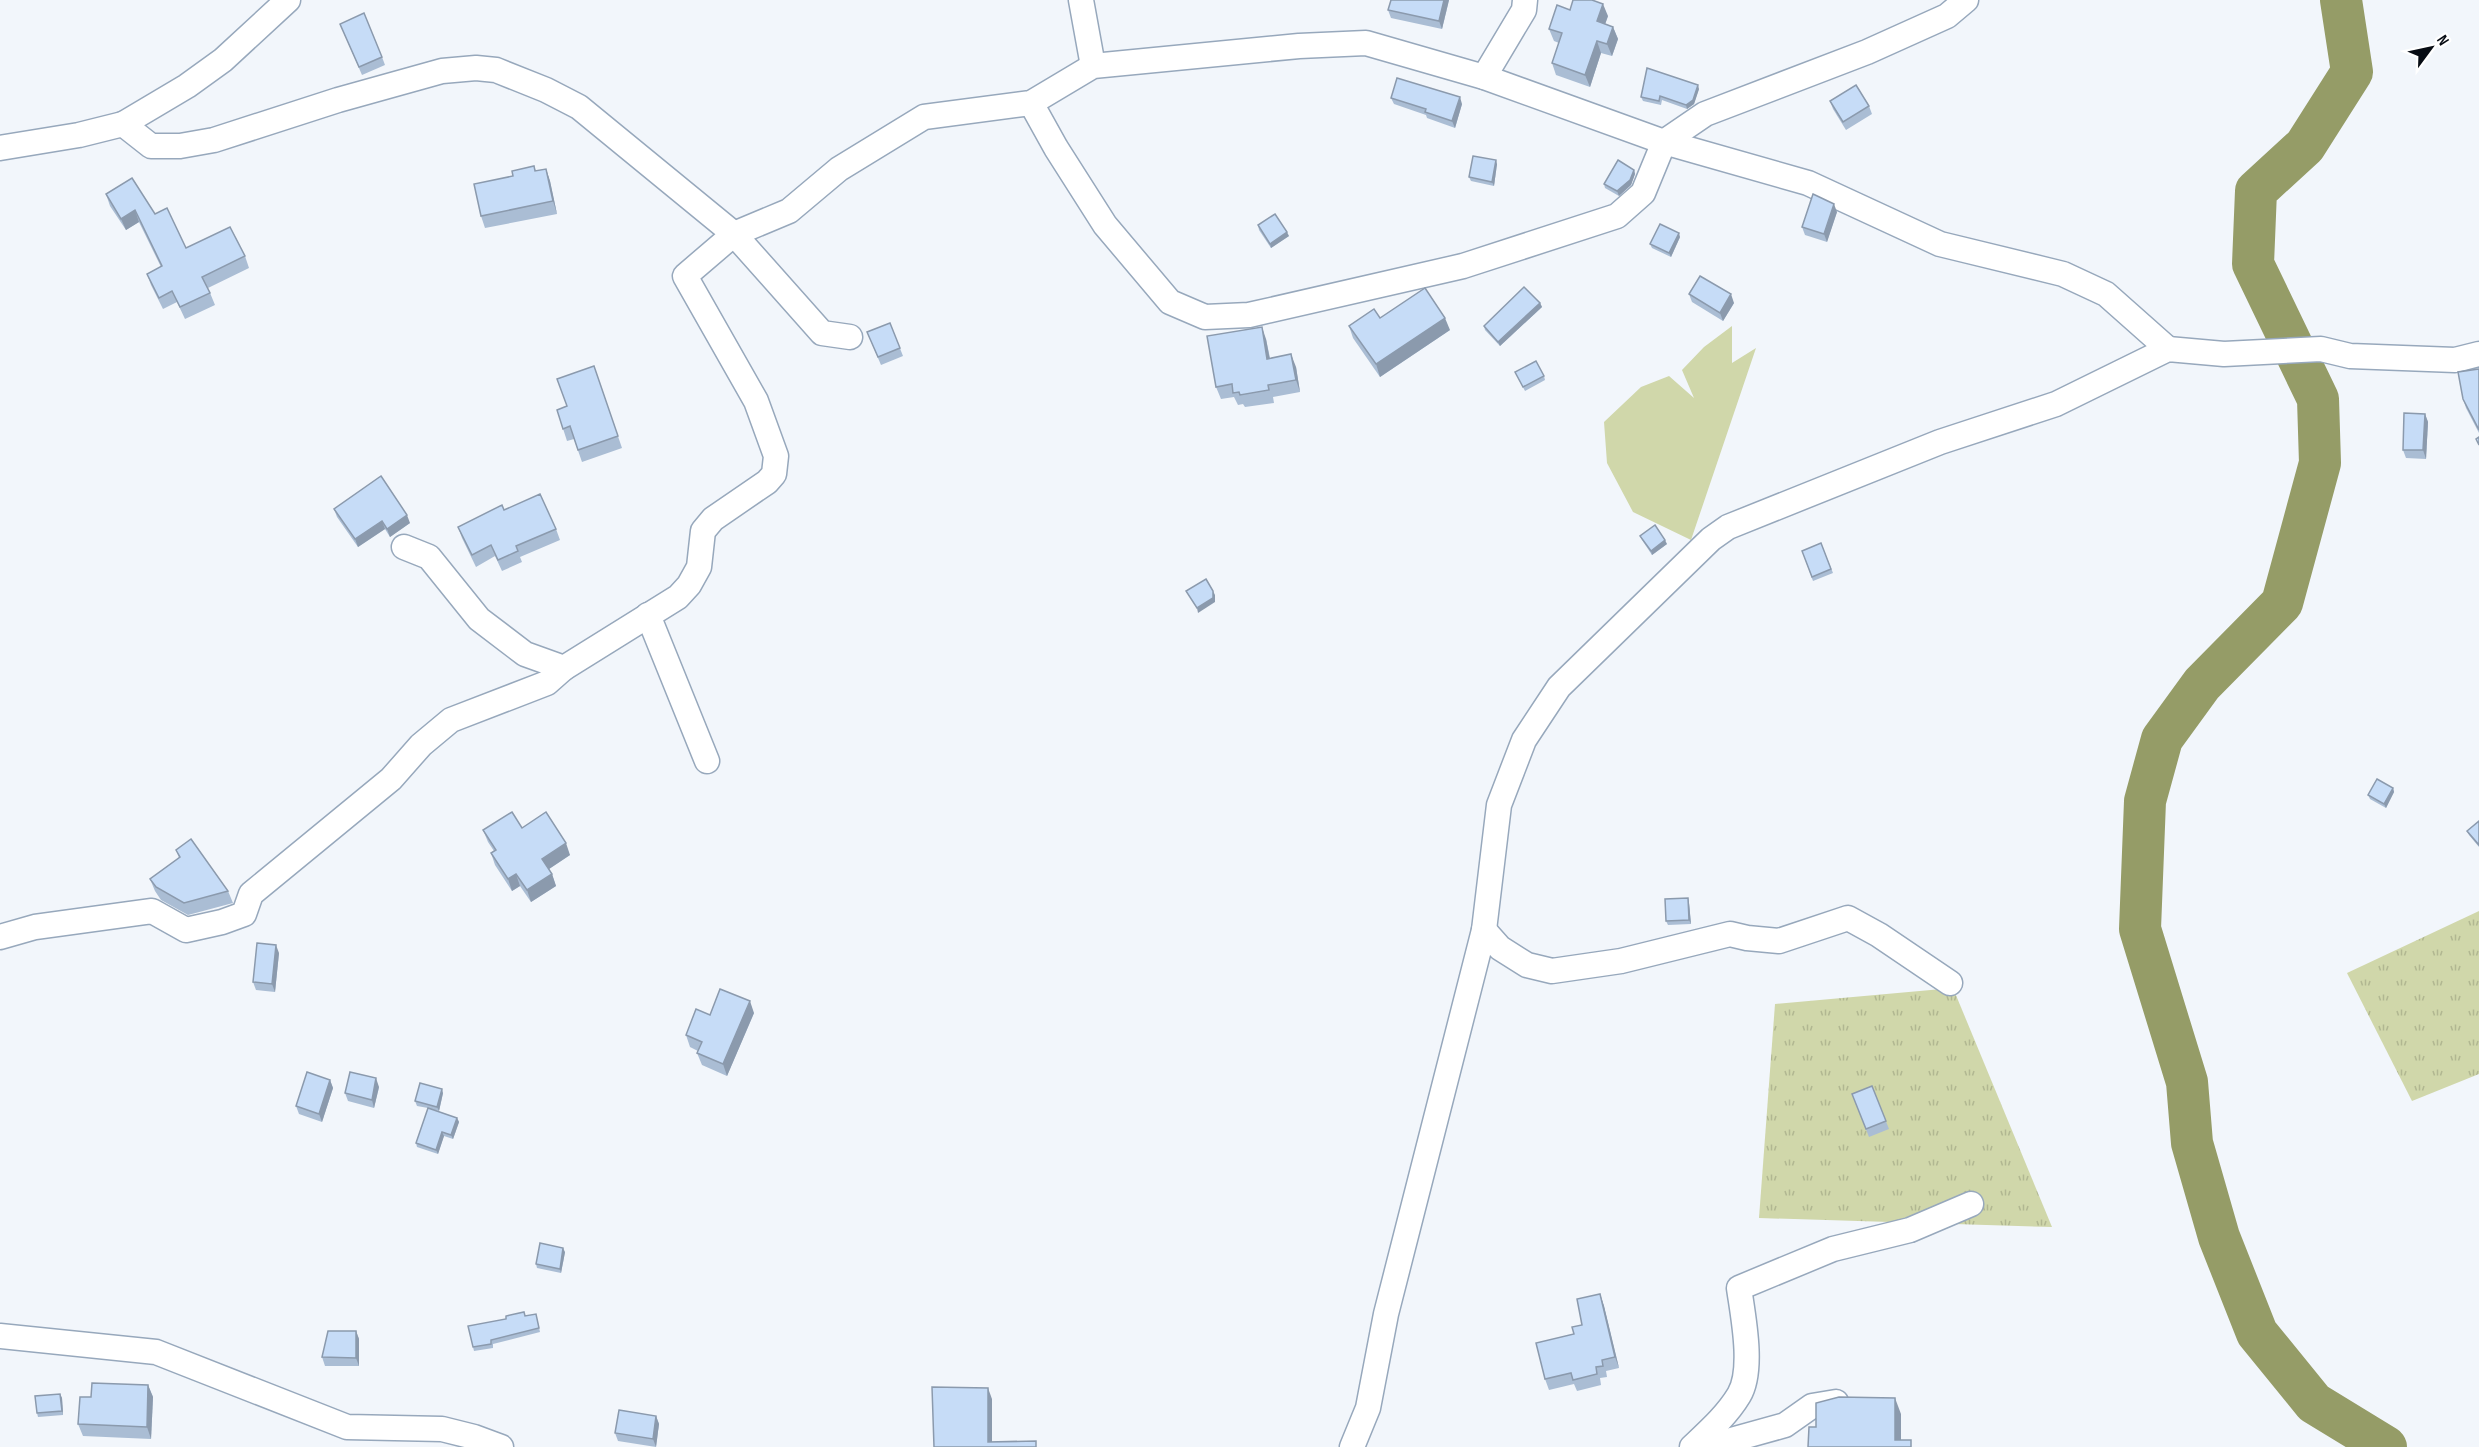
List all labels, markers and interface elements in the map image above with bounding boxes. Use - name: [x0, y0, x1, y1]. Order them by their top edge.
- north arrow: [2401, 18, 2461, 78]
- text: N: [2432, 32, 2453, 49]

